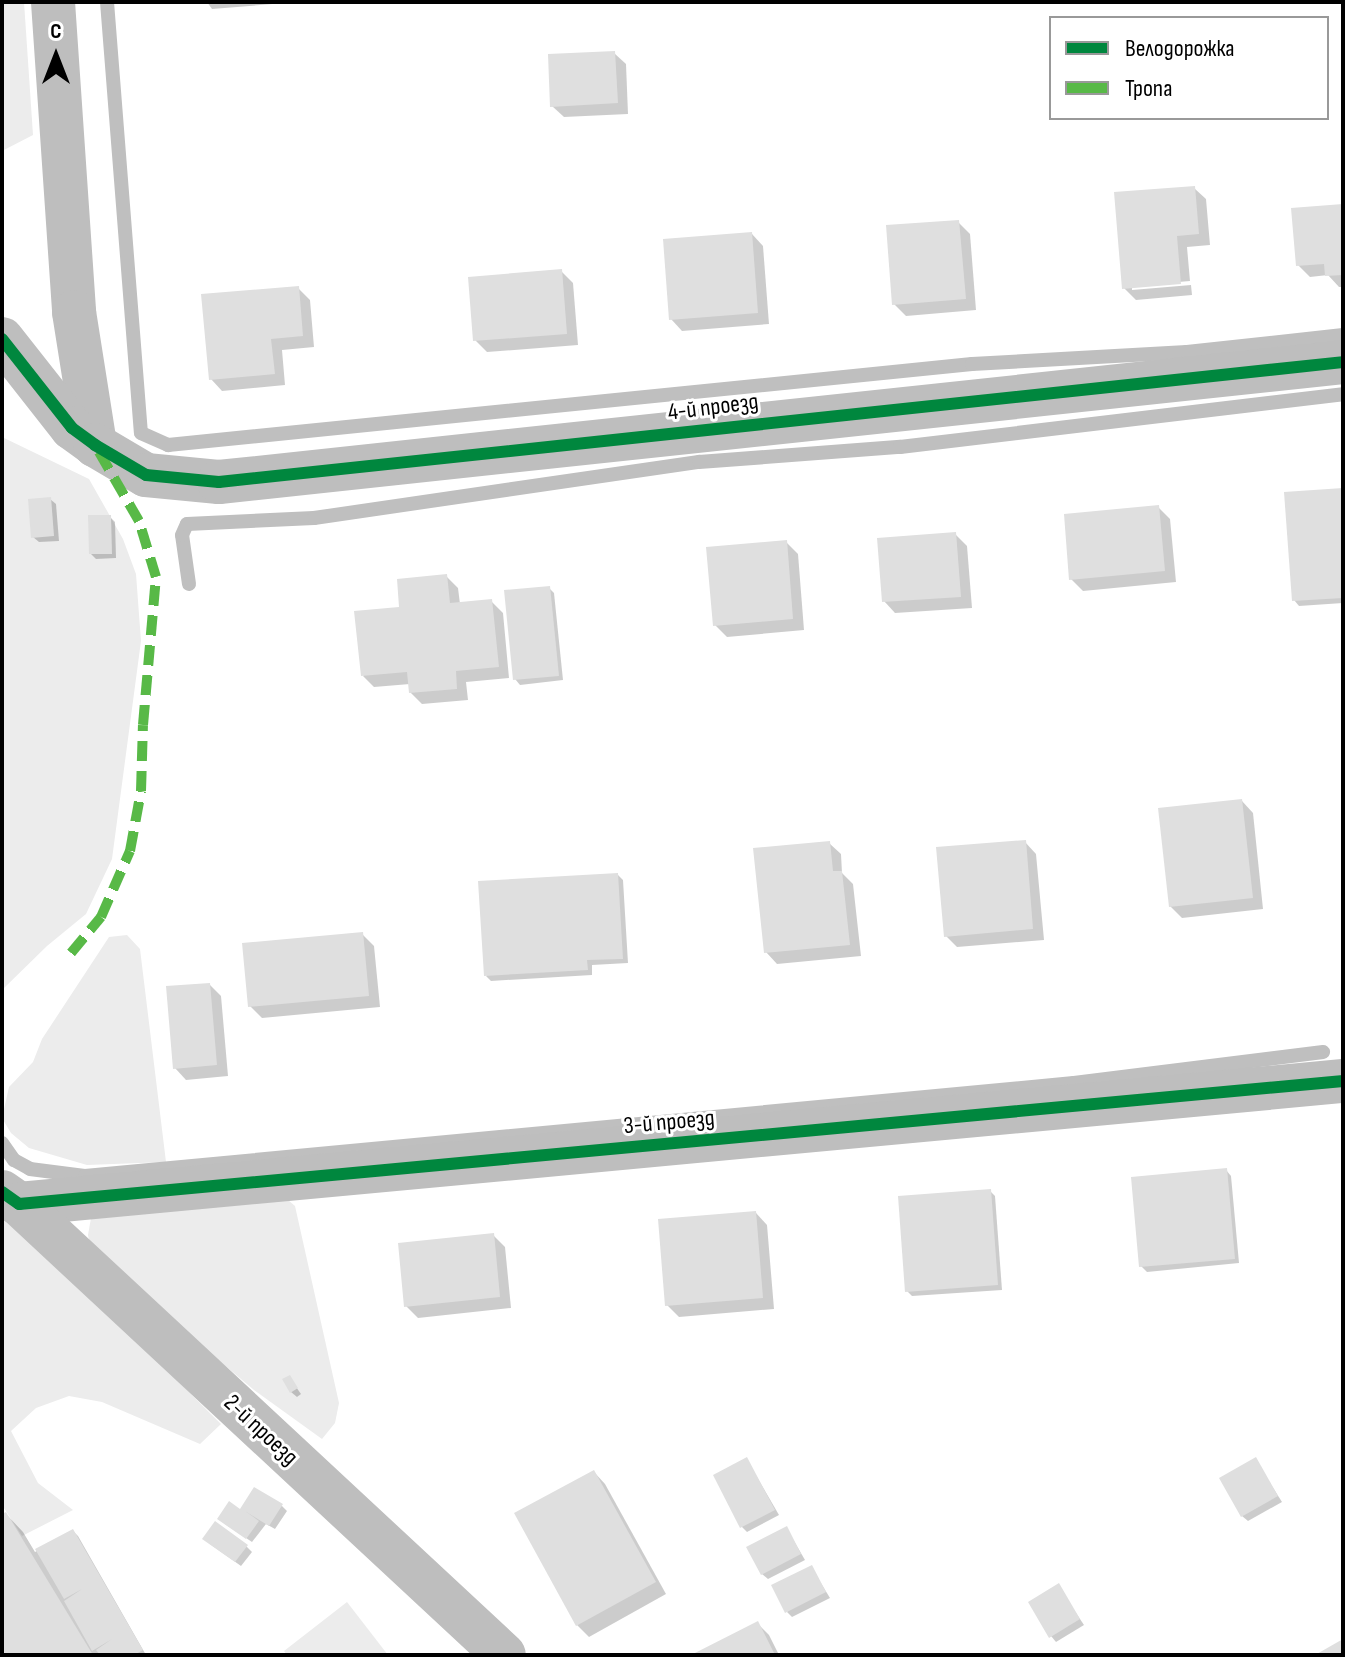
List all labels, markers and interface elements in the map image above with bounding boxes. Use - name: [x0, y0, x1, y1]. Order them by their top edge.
- north arrow: [16, 16, 96, 96]
- legend: [1049, 16, 1329, 120]
- text: С: [50, 18, 62, 45]
- text: Велодорожка: [1125, 34, 1235, 63]
- text: Тропа: [1125, 74, 1172, 103]
- street label: 4-й проезд: [666, 387, 760, 427]
- street label: 3-й проезд: [622, 1104, 716, 1140]
- street label: 2-й проезд: [218, 1388, 304, 1472]

